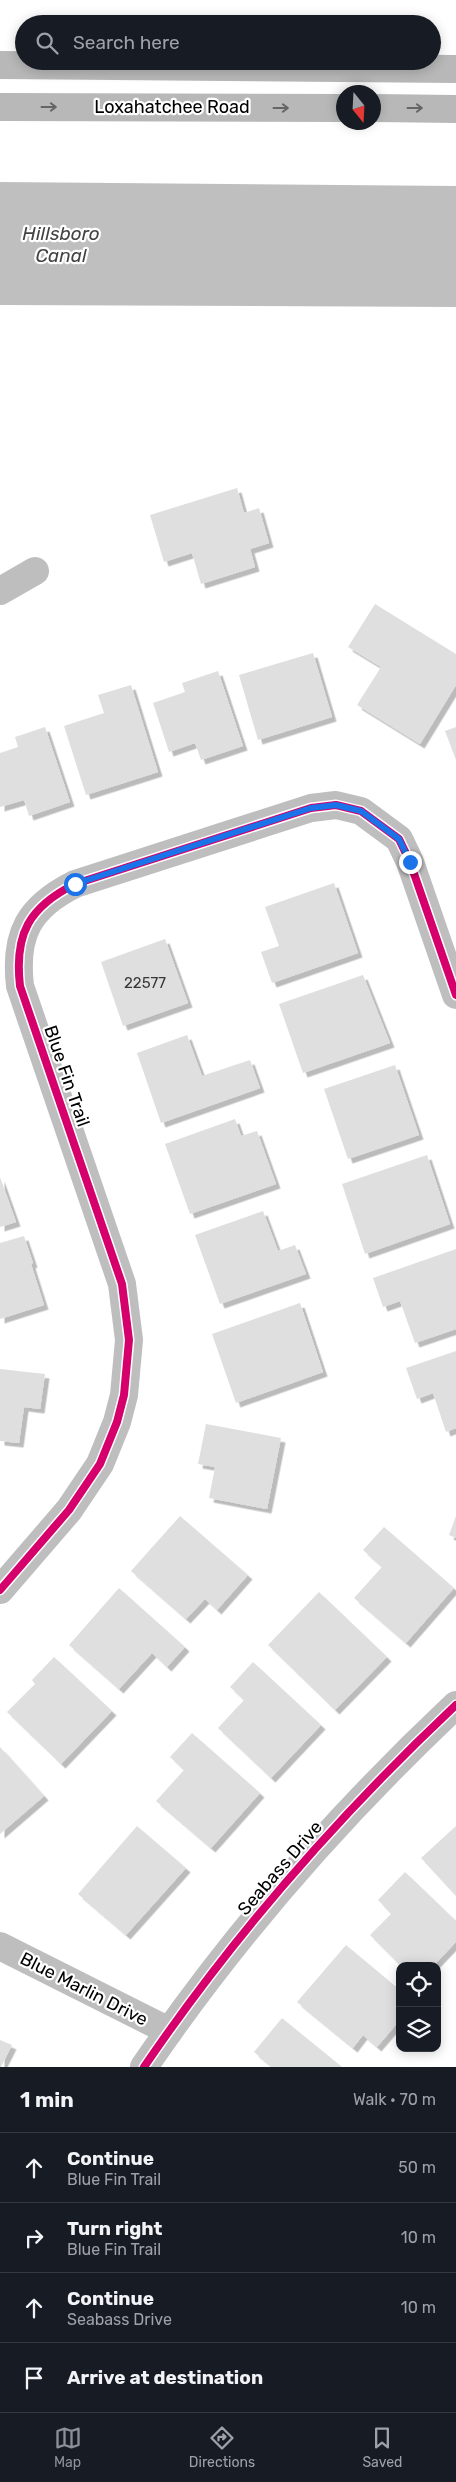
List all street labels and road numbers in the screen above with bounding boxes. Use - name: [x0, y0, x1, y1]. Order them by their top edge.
- street label: Loxahatchee Road: [94, 96, 250, 118]
- street label: Blue Fin Trail: [39, 1022, 95, 1130]
- street label: Seabass Drive: [233, 1816, 327, 1920]
- street label: Blue Marlin Drive: [17, 1947, 151, 2031]

